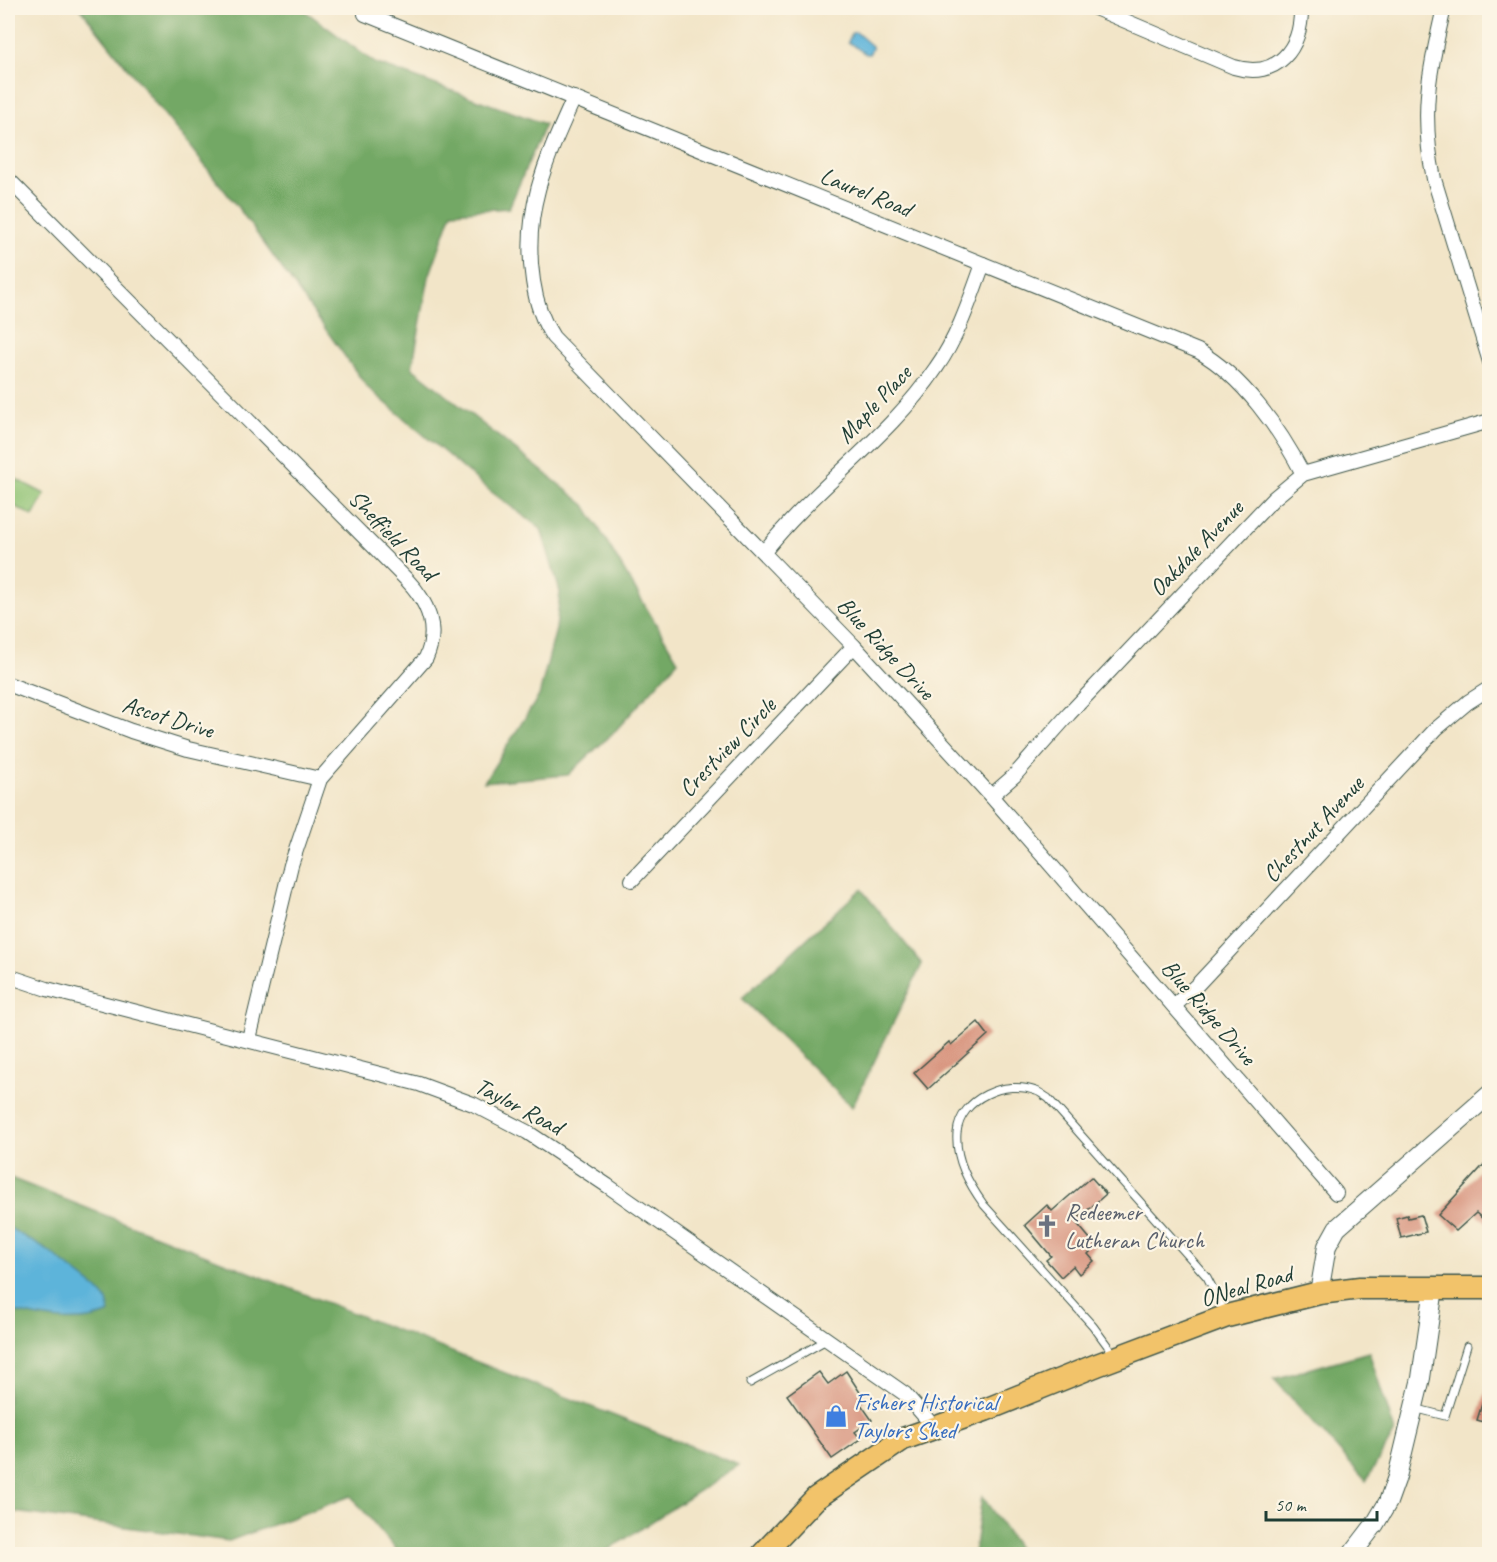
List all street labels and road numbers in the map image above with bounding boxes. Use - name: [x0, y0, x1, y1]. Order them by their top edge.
- street label: Laurel Road: [816, 160, 919, 225]
- street label: Maple Place: [830, 357, 919, 449]
- street label: Sheffield Road: [342, 483, 446, 589]
- street label: Oakdale Avenue: [1142, 492, 1251, 603]
- street label: Blue Ridge Drive: [831, 590, 943, 707]
- street label: Ascot Drive: [119, 689, 219, 746]
- street label: Crestview Circle: [672, 689, 783, 803]
- street label: Chestnut Avenue: [1256, 768, 1371, 889]
- street label: Blue Ridge Drive: [1155, 953, 1264, 1073]
- street label: Taylor Road: [470, 1070, 571, 1143]
- street label: ONeal Road: [1197, 1258, 1299, 1313]

